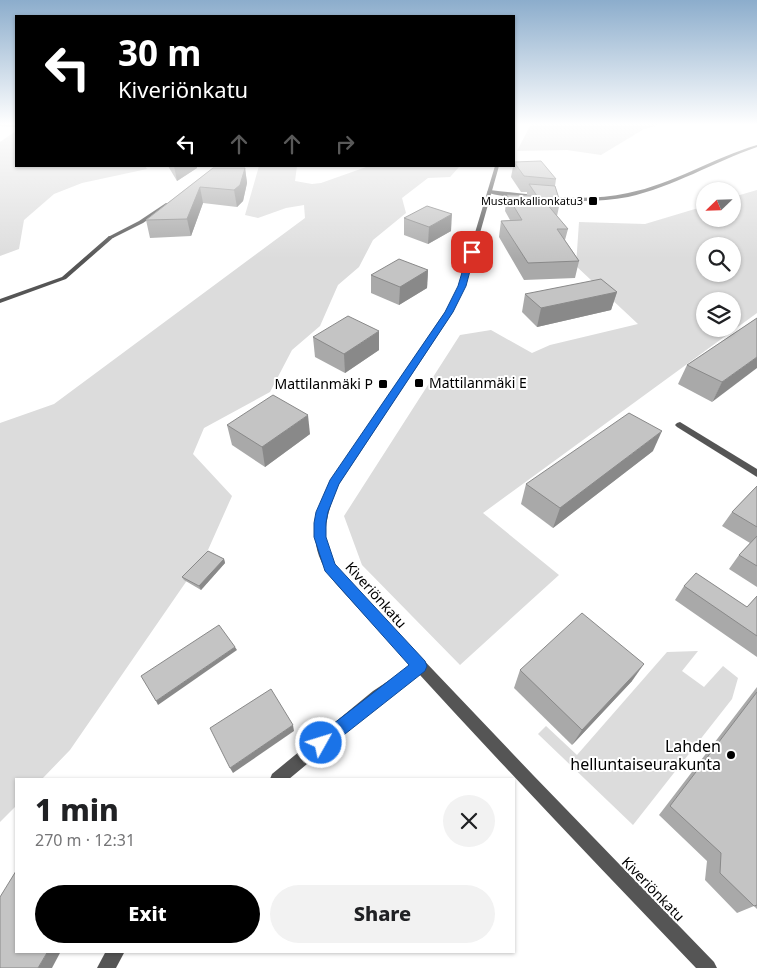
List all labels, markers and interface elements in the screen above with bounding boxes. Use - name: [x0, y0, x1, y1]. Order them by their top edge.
- text: 30 m: [118, 29, 201, 76]
- icon: left: [35, 35, 100, 100]
- text: Kiveriönkatu: [118, 74, 248, 104]
- icon: left: [172, 130, 200, 158]
- icon: ahead: [225, 130, 253, 158]
- icon: ahead: [278, 130, 306, 158]
- icon: right: [331, 130, 359, 158]
- north arrow: [696, 182, 741, 228]
- map controls: [696, 182, 741, 337]
- place label: Mustankallionkatu3: [481, 193, 583, 208]
- marker: Mustankallionkatu3: [587, 195, 599, 207]
- pin: [451, 231, 493, 273]
- button: search: [696, 237, 741, 282]
- icon: arrive: [458, 238, 486, 266]
- button: layers: [696, 292, 741, 337]
- place label: Mattilanmäki E: [429, 373, 527, 392]
- place label: Mattilanmäki P: [274, 374, 373, 393]
- marker: Mattilanmäki E: [413, 377, 425, 389]
- marker: Mattilanmäki P: [377, 378, 389, 390]
- street label: Kiveriönkatu: [342, 558, 411, 632]
- position arrow: [294, 716, 346, 768]
- place label: Lahden helluntaiseurakunta: [570, 735, 721, 775]
- marker: Lahden helluntaiseurakunta: [725, 749, 737, 761]
- text: 1 min: [35, 789, 119, 830]
- button: close: [443, 795, 495, 847]
- text: 270 m · 12:31: [35, 829, 135, 851]
- street label: Kiveriönkatu: [618, 852, 689, 925]
- button: Exit: [35, 885, 260, 943]
- button: Share: [270, 885, 495, 943]

